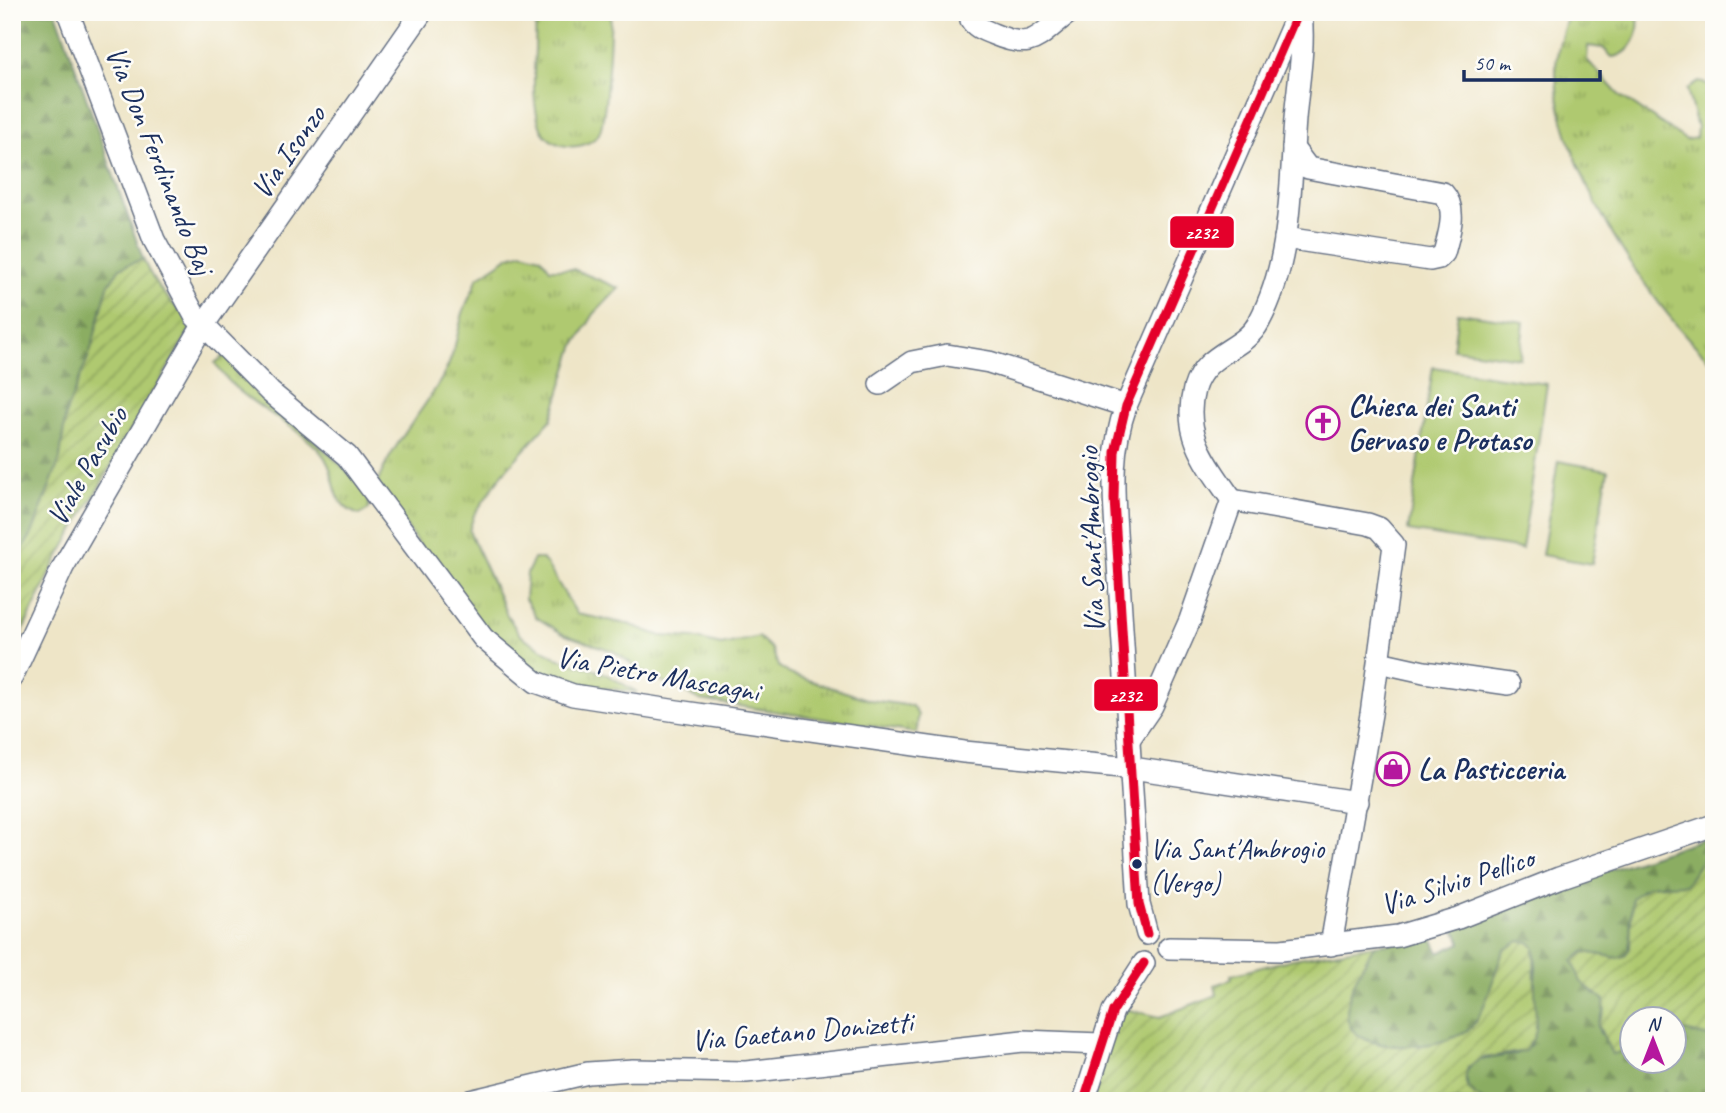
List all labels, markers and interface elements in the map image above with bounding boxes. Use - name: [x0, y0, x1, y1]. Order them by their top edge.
- scale bar: [1464, 38, 1600, 82]
- street label: Via Don Ferdinando Baj: [97, 41, 224, 282]
- text: 50 m: [1474, 50, 1512, 76]
- street label: Via Isonzo: [242, 97, 335, 206]
- line badge: z232: [1169, 215, 1235, 249]
- text: z232: [1186, 221, 1220, 245]
- place label: Chiesa dei Santi Gervaso e Protaso: [1348, 387, 1533, 459]
- street label: Viale Pasubio: [38, 399, 137, 532]
- church icon: Chiesa dei Santi Gervaso e Protaso: [1304, 404, 1342, 442]
- street label: Via Sant'Ambrogio: [1069, 445, 1113, 634]
- street label: Via Pietro Mascagni: [554, 637, 766, 711]
- line badge: z232: [1093, 678, 1159, 712]
- text: z232: [1110, 684, 1144, 708]
- shop icon: La Pasticceria: [1374, 750, 1412, 788]
- place label: La Pasticceria: [1418, 750, 1566, 788]
- place label: Via Sant'Ambrogio (Vergo): [1150, 831, 1326, 900]
- street label: Via Silvio Pellico: [1376, 837, 1542, 924]
- marker: Via Sant'Ambrogio (Vergo): [1130, 857, 1144, 871]
- street label: Via Gaetano Donizetti: [690, 1002, 918, 1060]
- north arrow: [1618, 1004, 1688, 1074]
- text: N: [1647, 1012, 1662, 1036]

